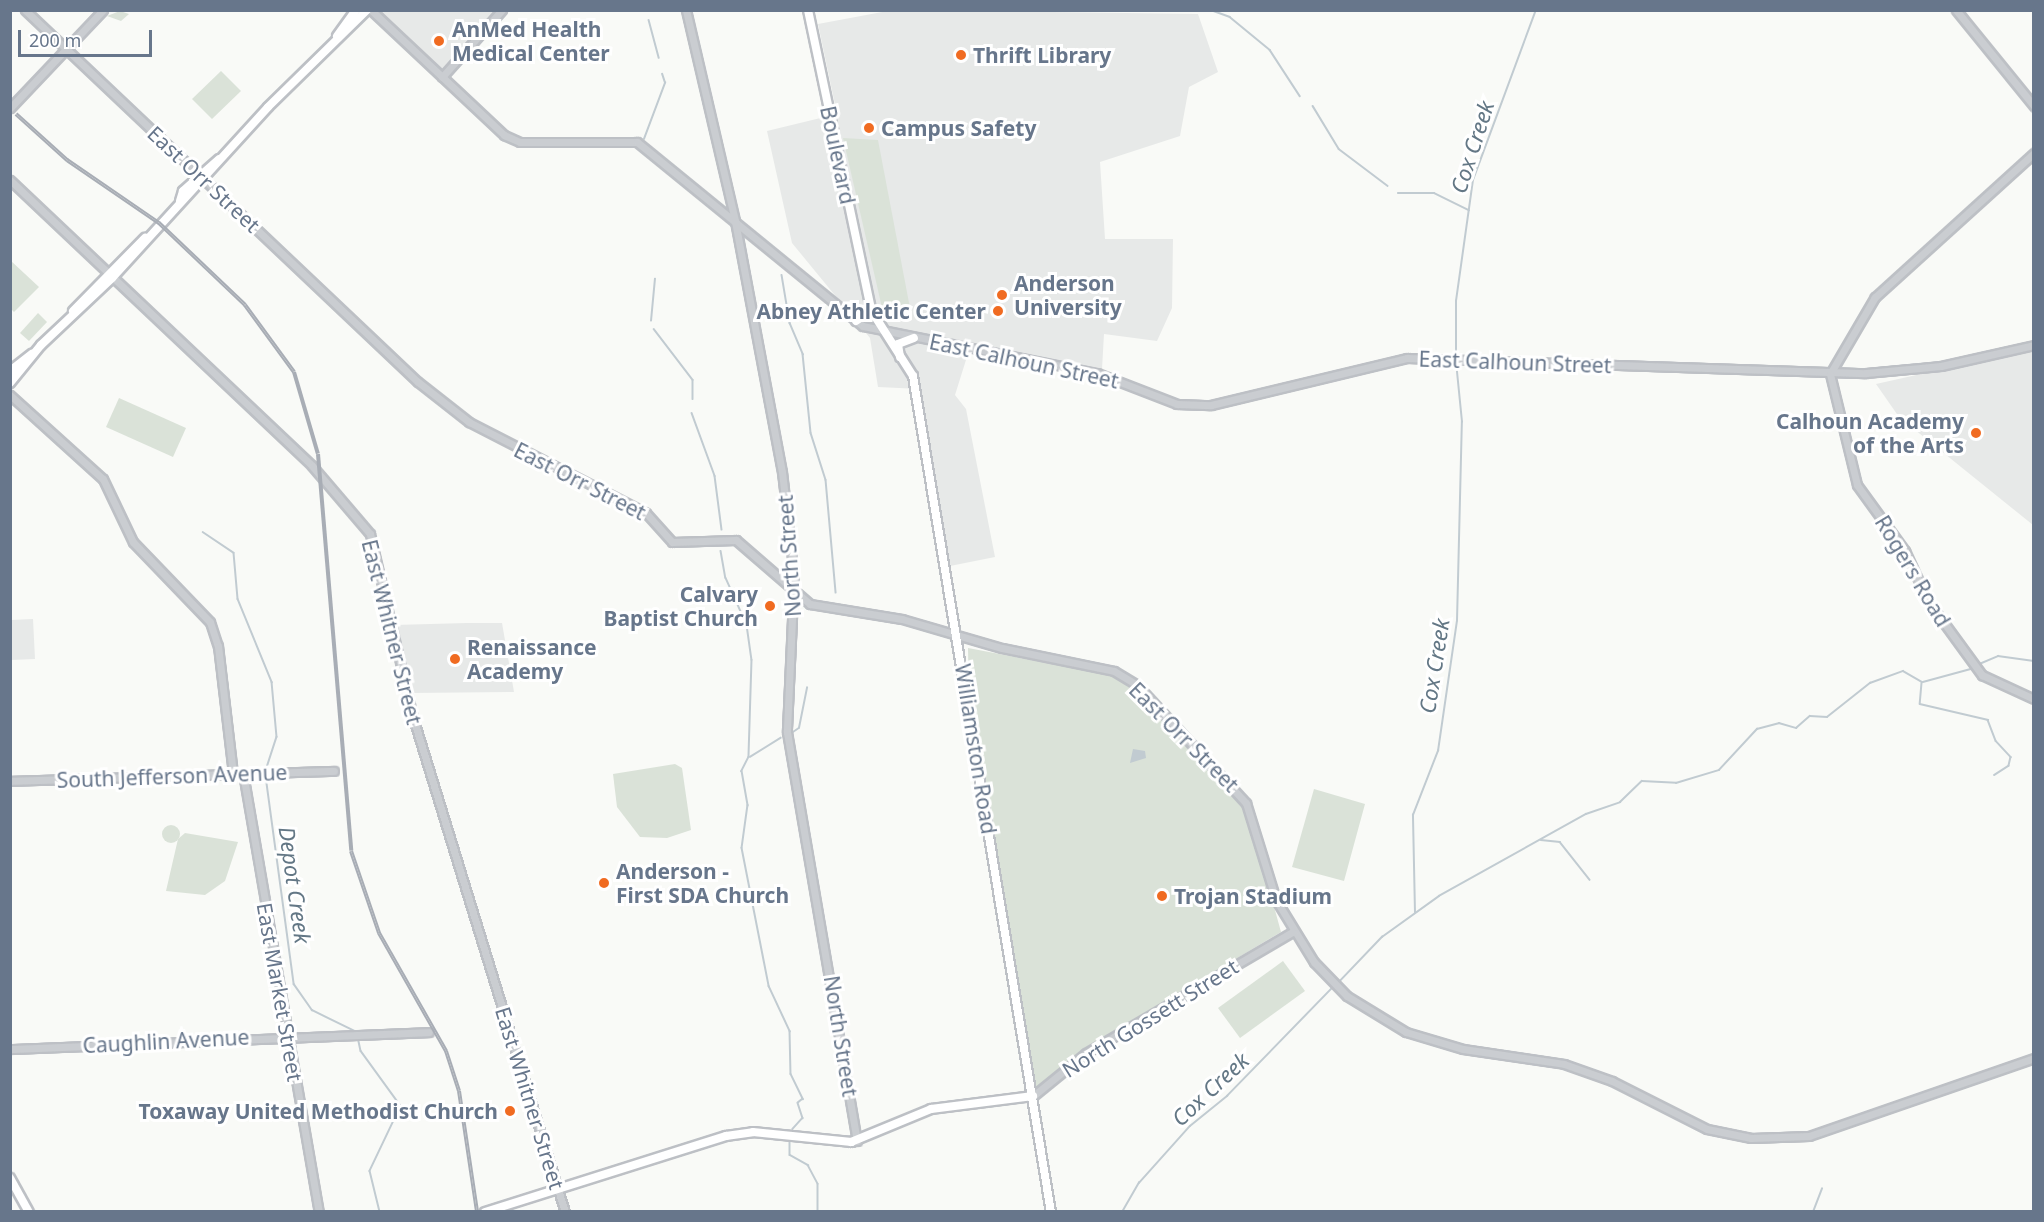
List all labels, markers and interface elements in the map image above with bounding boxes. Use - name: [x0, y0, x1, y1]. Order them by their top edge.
- place label: AnMed Health Medical Center: [452, 16, 610, 66]
- scale bar: [21, 18, 154, 56]
- text: 200 m: [29, 28, 81, 52]
- marker: AnMed Health Medical Center: [430, 32, 448, 50]
- place label: Thrift Library: [973, 42, 1111, 68]
- marker: Thrift Library: [954, 48, 968, 62]
- water label: Cox Creek: [1445, 97, 1499, 197]
- street label: Boulevard: [815, 104, 861, 206]
- place label: Campus Safety: [881, 115, 1036, 141]
- street label: East Orr Street: [143, 121, 265, 237]
- marker: Campus Safety: [862, 121, 876, 135]
- place label: Anderson University: [1014, 270, 1122, 320]
- marker: Anderson University: [995, 288, 1009, 302]
- place label: Abney Athletic Center: [756, 298, 986, 324]
- marker: Abney Athletic Center: [991, 304, 1005, 318]
- street label: East Calhoun Street: [927, 329, 1121, 393]
- street label: East Calhoun Street: [1418, 346, 1612, 378]
- place label: Calhoun Academy of the Arts: [1776, 408, 1964, 458]
- marker: Calhoun Academy of the Arts: [1969, 426, 1983, 440]
- street label: East Orr Street: [510, 437, 650, 525]
- street label: North Street: [772, 494, 806, 618]
- street label: Rogers Road: [1870, 511, 1956, 631]
- street label: East Whitner Street: [357, 537, 427, 727]
- place label: Calvary Baptist Church: [603, 581, 758, 631]
- marker: Calvary Baptist Church: [763, 599, 777, 613]
- water label: Cox Creek: [1413, 617, 1455, 715]
- place label: Renaissance Academy: [467, 634, 597, 684]
- marker: Renaissance Academy: [448, 652, 462, 666]
- street label: Williamston Road: [950, 662, 1002, 836]
- street label: East Orr Street: [1124, 677, 1244, 797]
- street label: South Jefferson Avenue: [56, 759, 288, 793]
- water label: Depot Creek: [274, 825, 316, 945]
- place label: Anderson - First SDA Church: [616, 858, 789, 908]
- marker: Anderson - First SDA Church: [597, 876, 611, 890]
- place label: Trojan Stadium: [1174, 883, 1332, 909]
- marker: Trojan Stadium: [1155, 889, 1169, 903]
- street label: East Market Street: [252, 901, 308, 1083]
- street label: North Gossett Street: [1057, 954, 1243, 1082]
- street label: North Street: [819, 974, 863, 1098]
- street label: East Whitner Street: [490, 1004, 570, 1192]
- street label: Caughlin Avenue: [82, 1024, 250, 1058]
- water label: Cox Creek: [1166, 1047, 1254, 1131]
- place label: Toxaway United Methodist Church: [139, 1098, 498, 1124]
- marker: Toxaway United Methodist Church: [503, 1104, 517, 1118]

